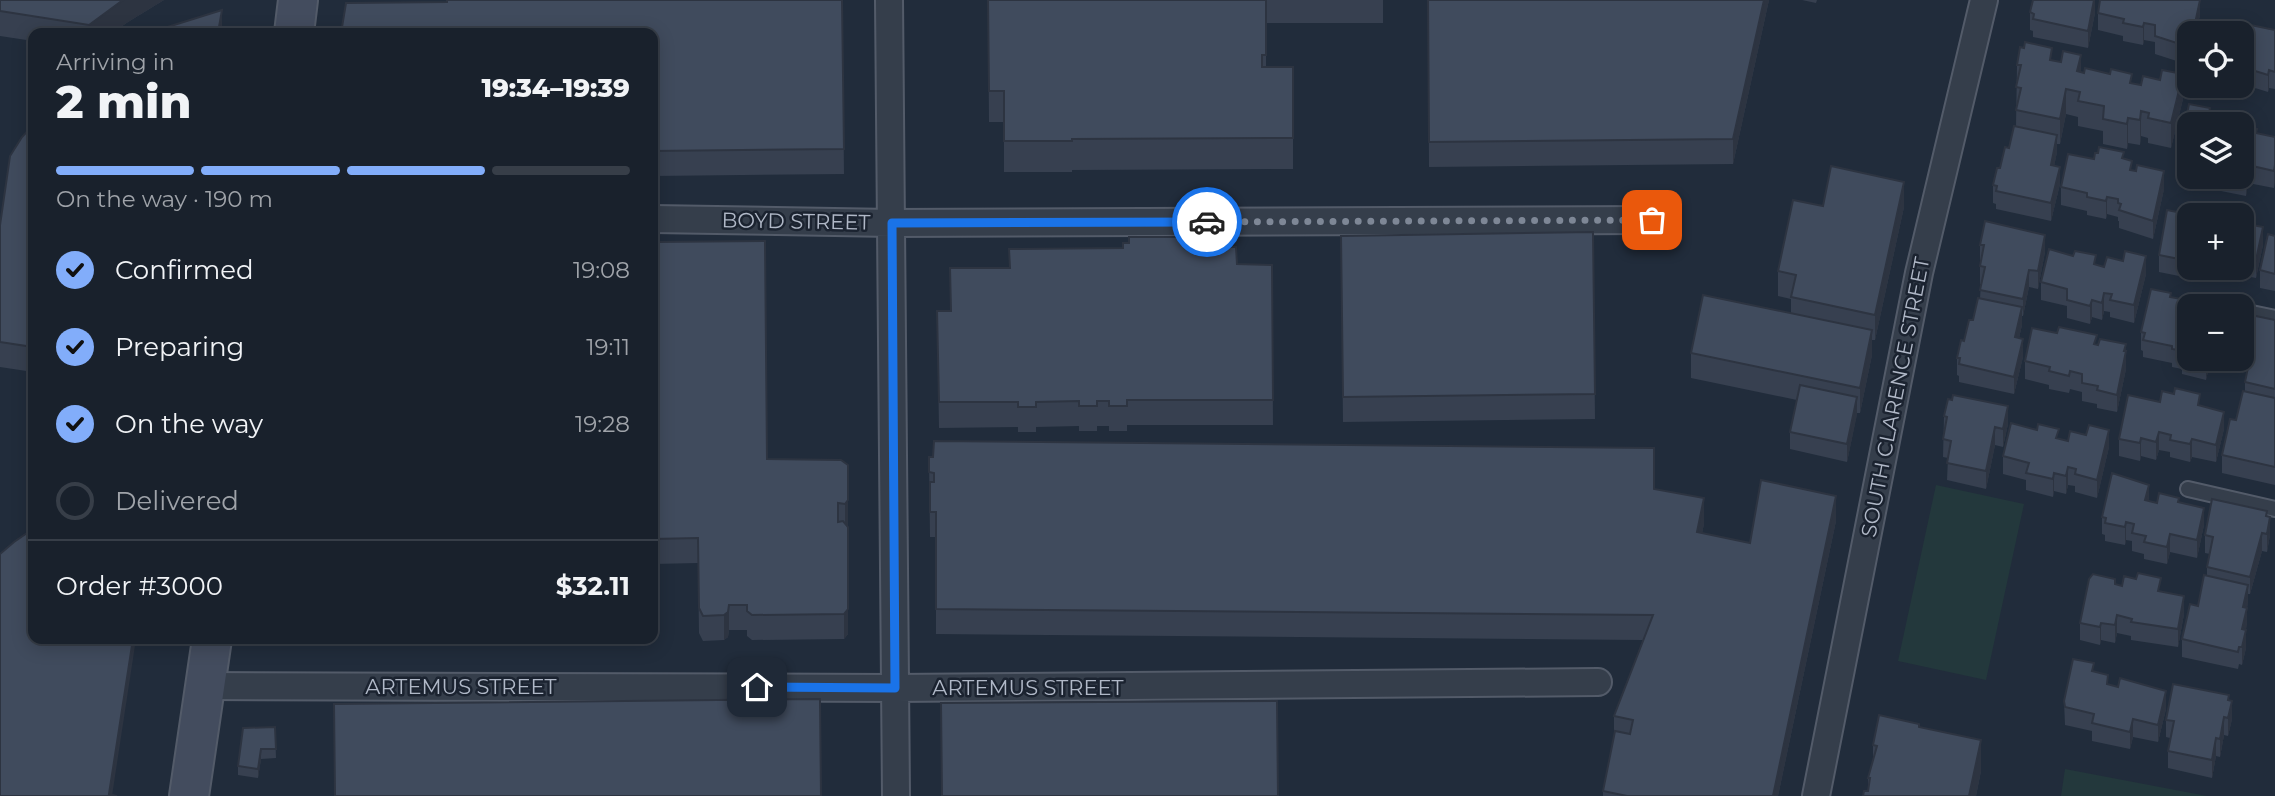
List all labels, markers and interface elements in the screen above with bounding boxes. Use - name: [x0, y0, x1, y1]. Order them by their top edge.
- map controls: [2177, 21, 2254, 371]
- button: locate: [2177, 21, 2254, 98]
- text: Arriving in: [56, 48, 175, 76]
- text: 19:34–19:39: [481, 72, 630, 104]
- text: 2 min: [56, 73, 191, 130]
- button: layers: [2177, 112, 2254, 189]
- text: On the way · 190 m: [56, 185, 273, 213]
- courier: [1172, 187, 1242, 257]
- pin: [1622, 190, 1682, 250]
- icon: bag: [1633, 201, 1671, 239]
- icon: car: [1188, 203, 1226, 241]
- button: +: [2177, 203, 2254, 280]
- street label: BOYD STREET: [721, 207, 871, 235]
- icon: check: [56, 251, 94, 289]
- text: Confirmed: [115, 254, 254, 286]
- street label: SOUTH CLARENCE STREET: [1856, 255, 1934, 539]
- text: 19:08: [573, 256, 630, 284]
- button: −: [2177, 294, 2254, 371]
- icon: check: [56, 328, 94, 366]
- text: Preparing: [115, 331, 244, 363]
- text: 19:11: [586, 333, 630, 361]
- icon: check: [56, 405, 94, 443]
- text: On the way: [115, 408, 263, 440]
- text: 19:28: [575, 410, 630, 438]
- text: Delivered: [115, 485, 239, 517]
- text: Order #3000: [56, 570, 223, 602]
- text: $32.11: [556, 570, 630, 602]
- pin: [727, 657, 787, 717]
- icon: home: [738, 668, 776, 706]
- street label: ARTEMUS STREET: [365, 674, 557, 699]
- street label: ARTEMUS STREET: [932, 675, 1124, 700]

